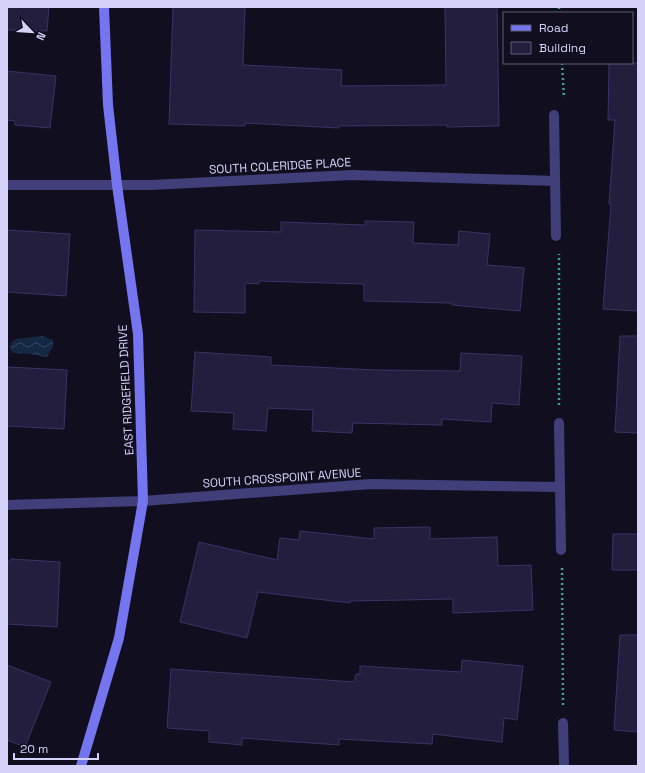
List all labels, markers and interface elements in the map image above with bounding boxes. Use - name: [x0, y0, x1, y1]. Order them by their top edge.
- north arrow: [12, 12, 52, 52]
- legend: [503, 12, 633, 64]
- text: Road: [539, 20, 568, 36]
- text: N: [33, 30, 49, 43]
- text: Building: [539, 40, 586, 56]
- street label: SOUTH COLERIDGE PLACE: [209, 154, 352, 178]
- street label: EAST RIDGEFIELD DRIVE: [115, 324, 137, 456]
- street label: SOUTH CROSSPOINT AVENUE: [202, 464, 362, 492]
- scale bar: [14, 735, 98, 761]
- text: 20 m: [20, 741, 48, 757]

